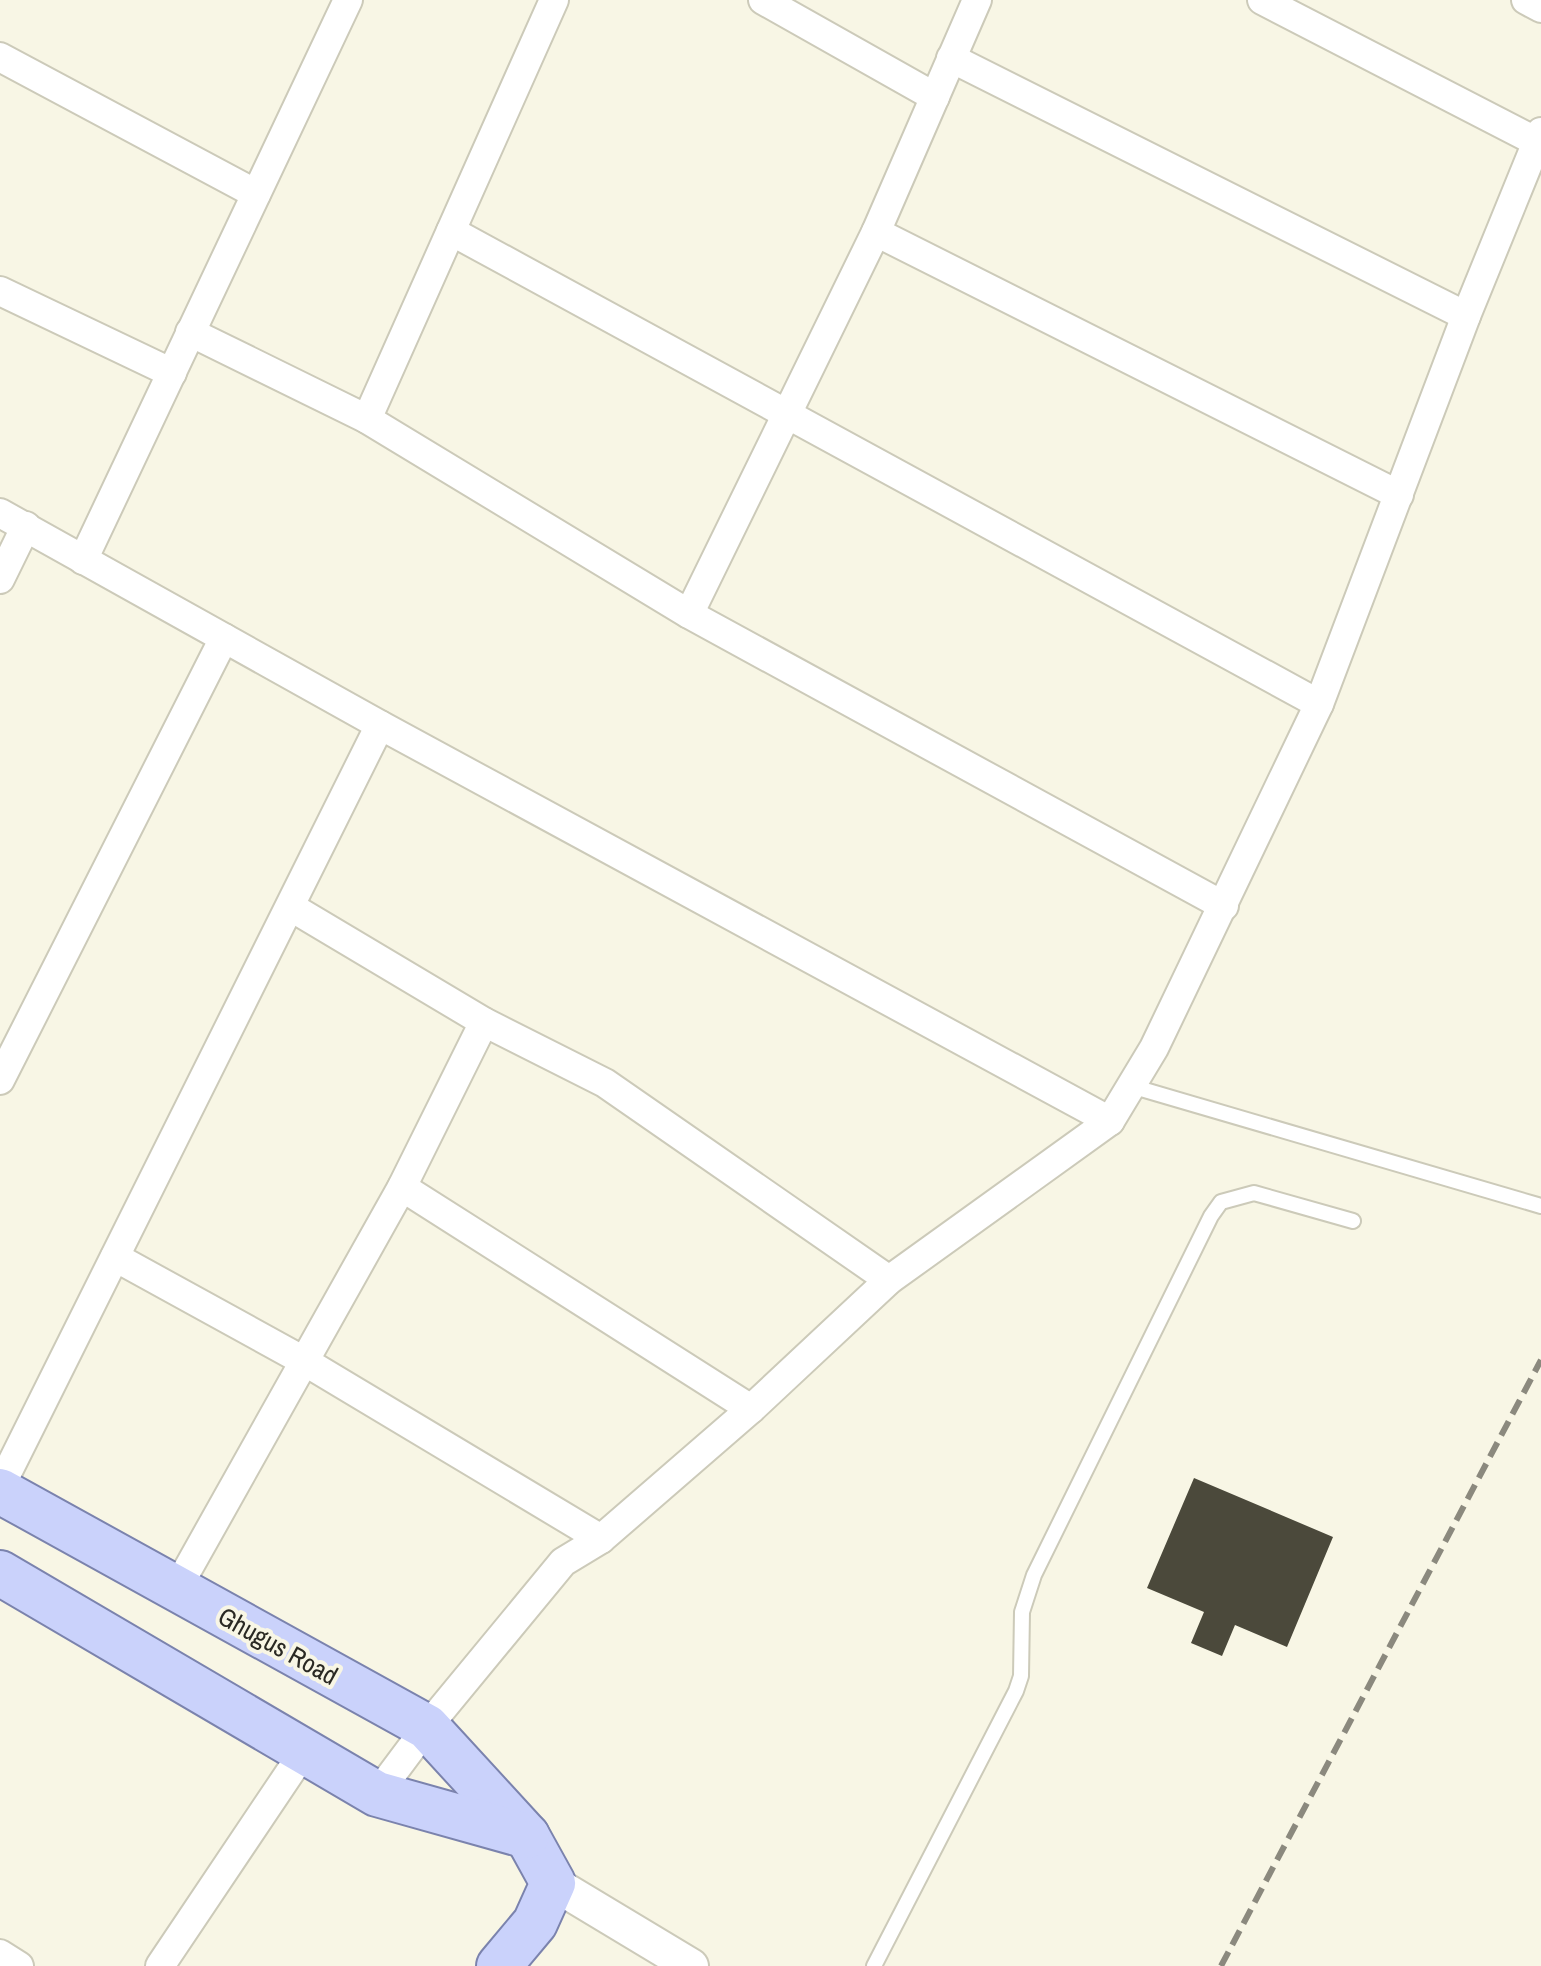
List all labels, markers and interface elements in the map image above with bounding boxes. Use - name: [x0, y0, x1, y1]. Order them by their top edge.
- street label: Ghugus Road: [212, 1598, 344, 1693]

